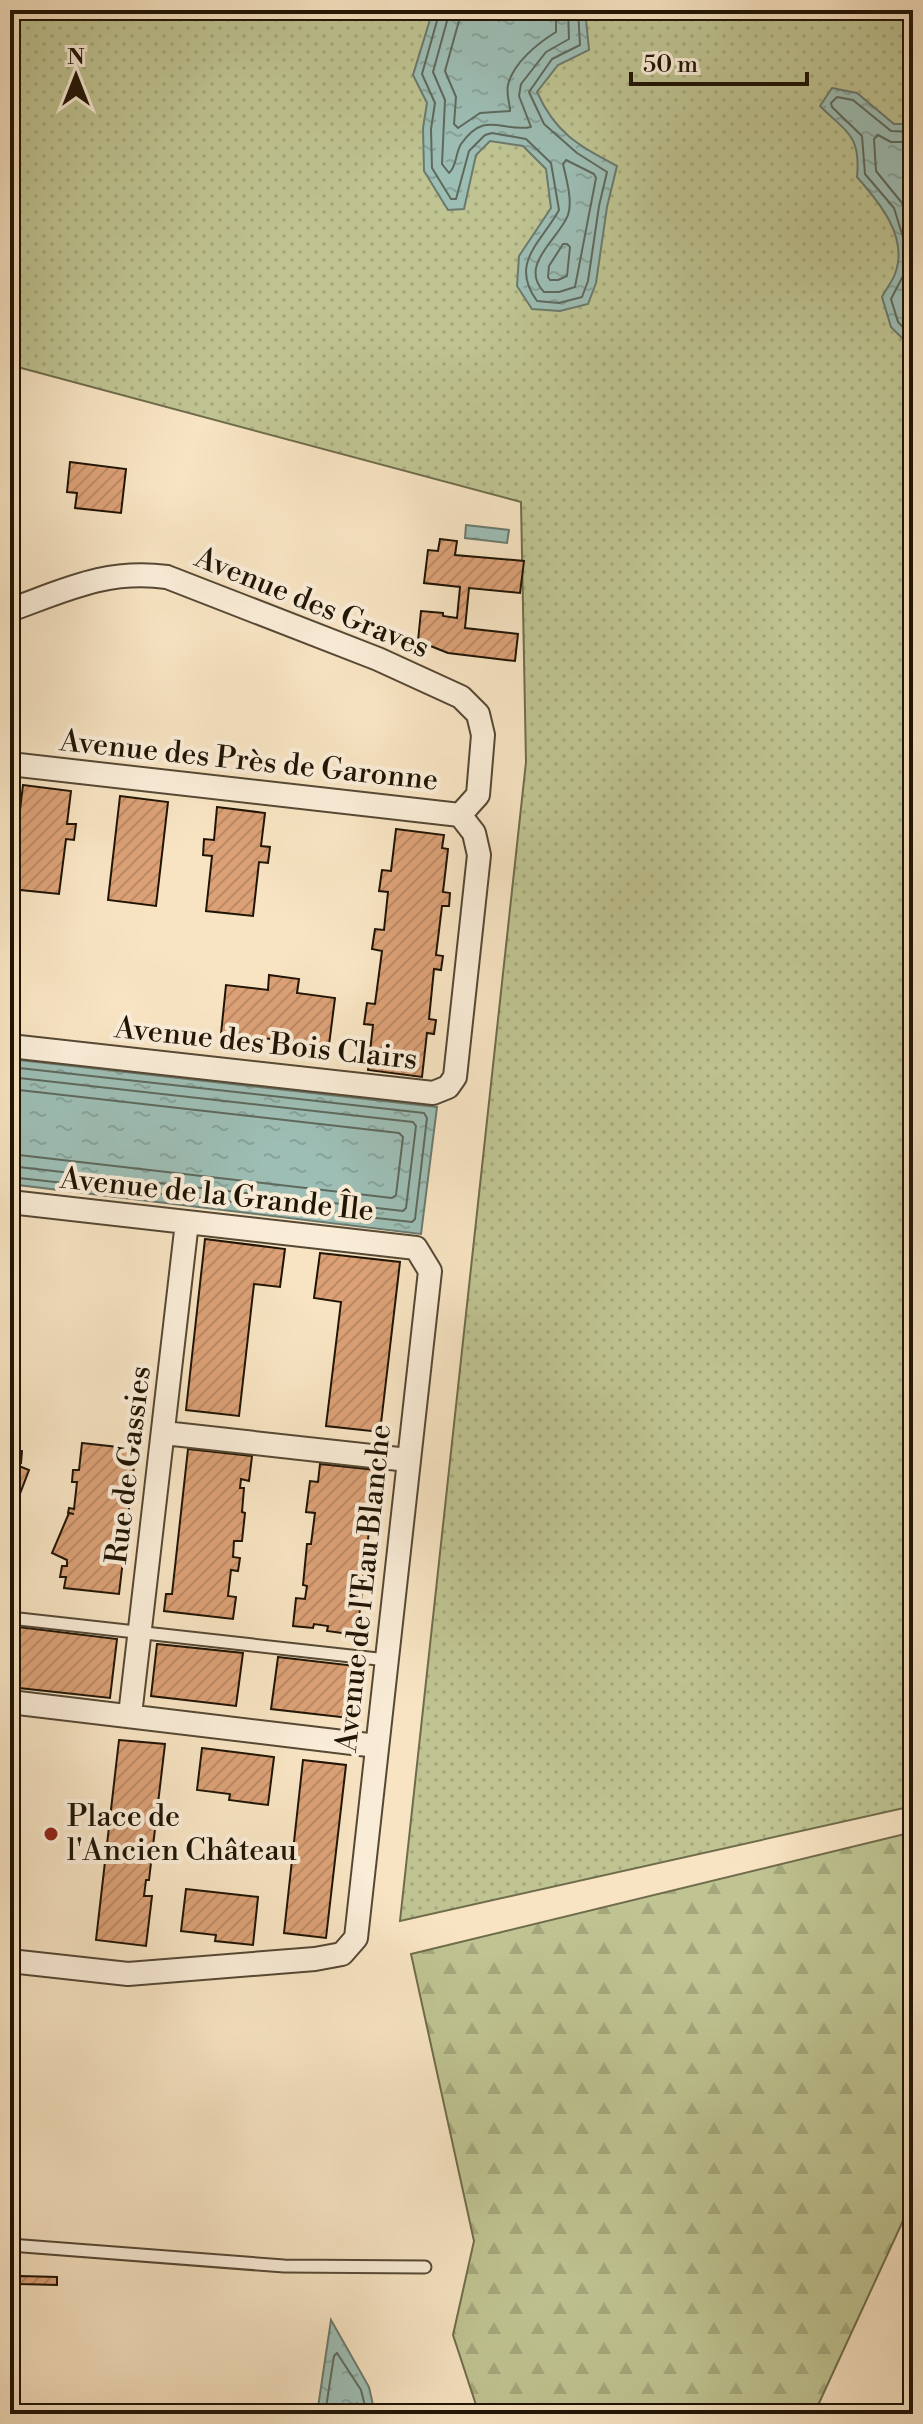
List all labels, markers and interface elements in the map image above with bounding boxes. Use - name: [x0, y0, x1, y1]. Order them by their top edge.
- north arrow: [36, 36, 116, 116]
- scale bar: [631, 36, 807, 86]
- text: N: [67, 44, 85, 71]
- text: 50 m: [643, 50, 698, 80]
- street label: Avenue des Graves: [188, 538, 435, 667]
- street label: Avenue des Près de Garonne: [57, 722, 440, 800]
- street label: Avenue des Bois Clairs: [112, 1009, 419, 1079]
- street label: Avenue de la Grande Île: [57, 1158, 376, 1230]
- street label: Rue de Gassies: [98, 1364, 160, 1566]
- street label: Avenue de l'Eau Blanche: [328, 1422, 400, 1755]
- place label: Place de l'Ancien Château: [67, 1798, 297, 1870]
- marker: Place de l'Ancien Château: [42, 1825, 60, 1843]

